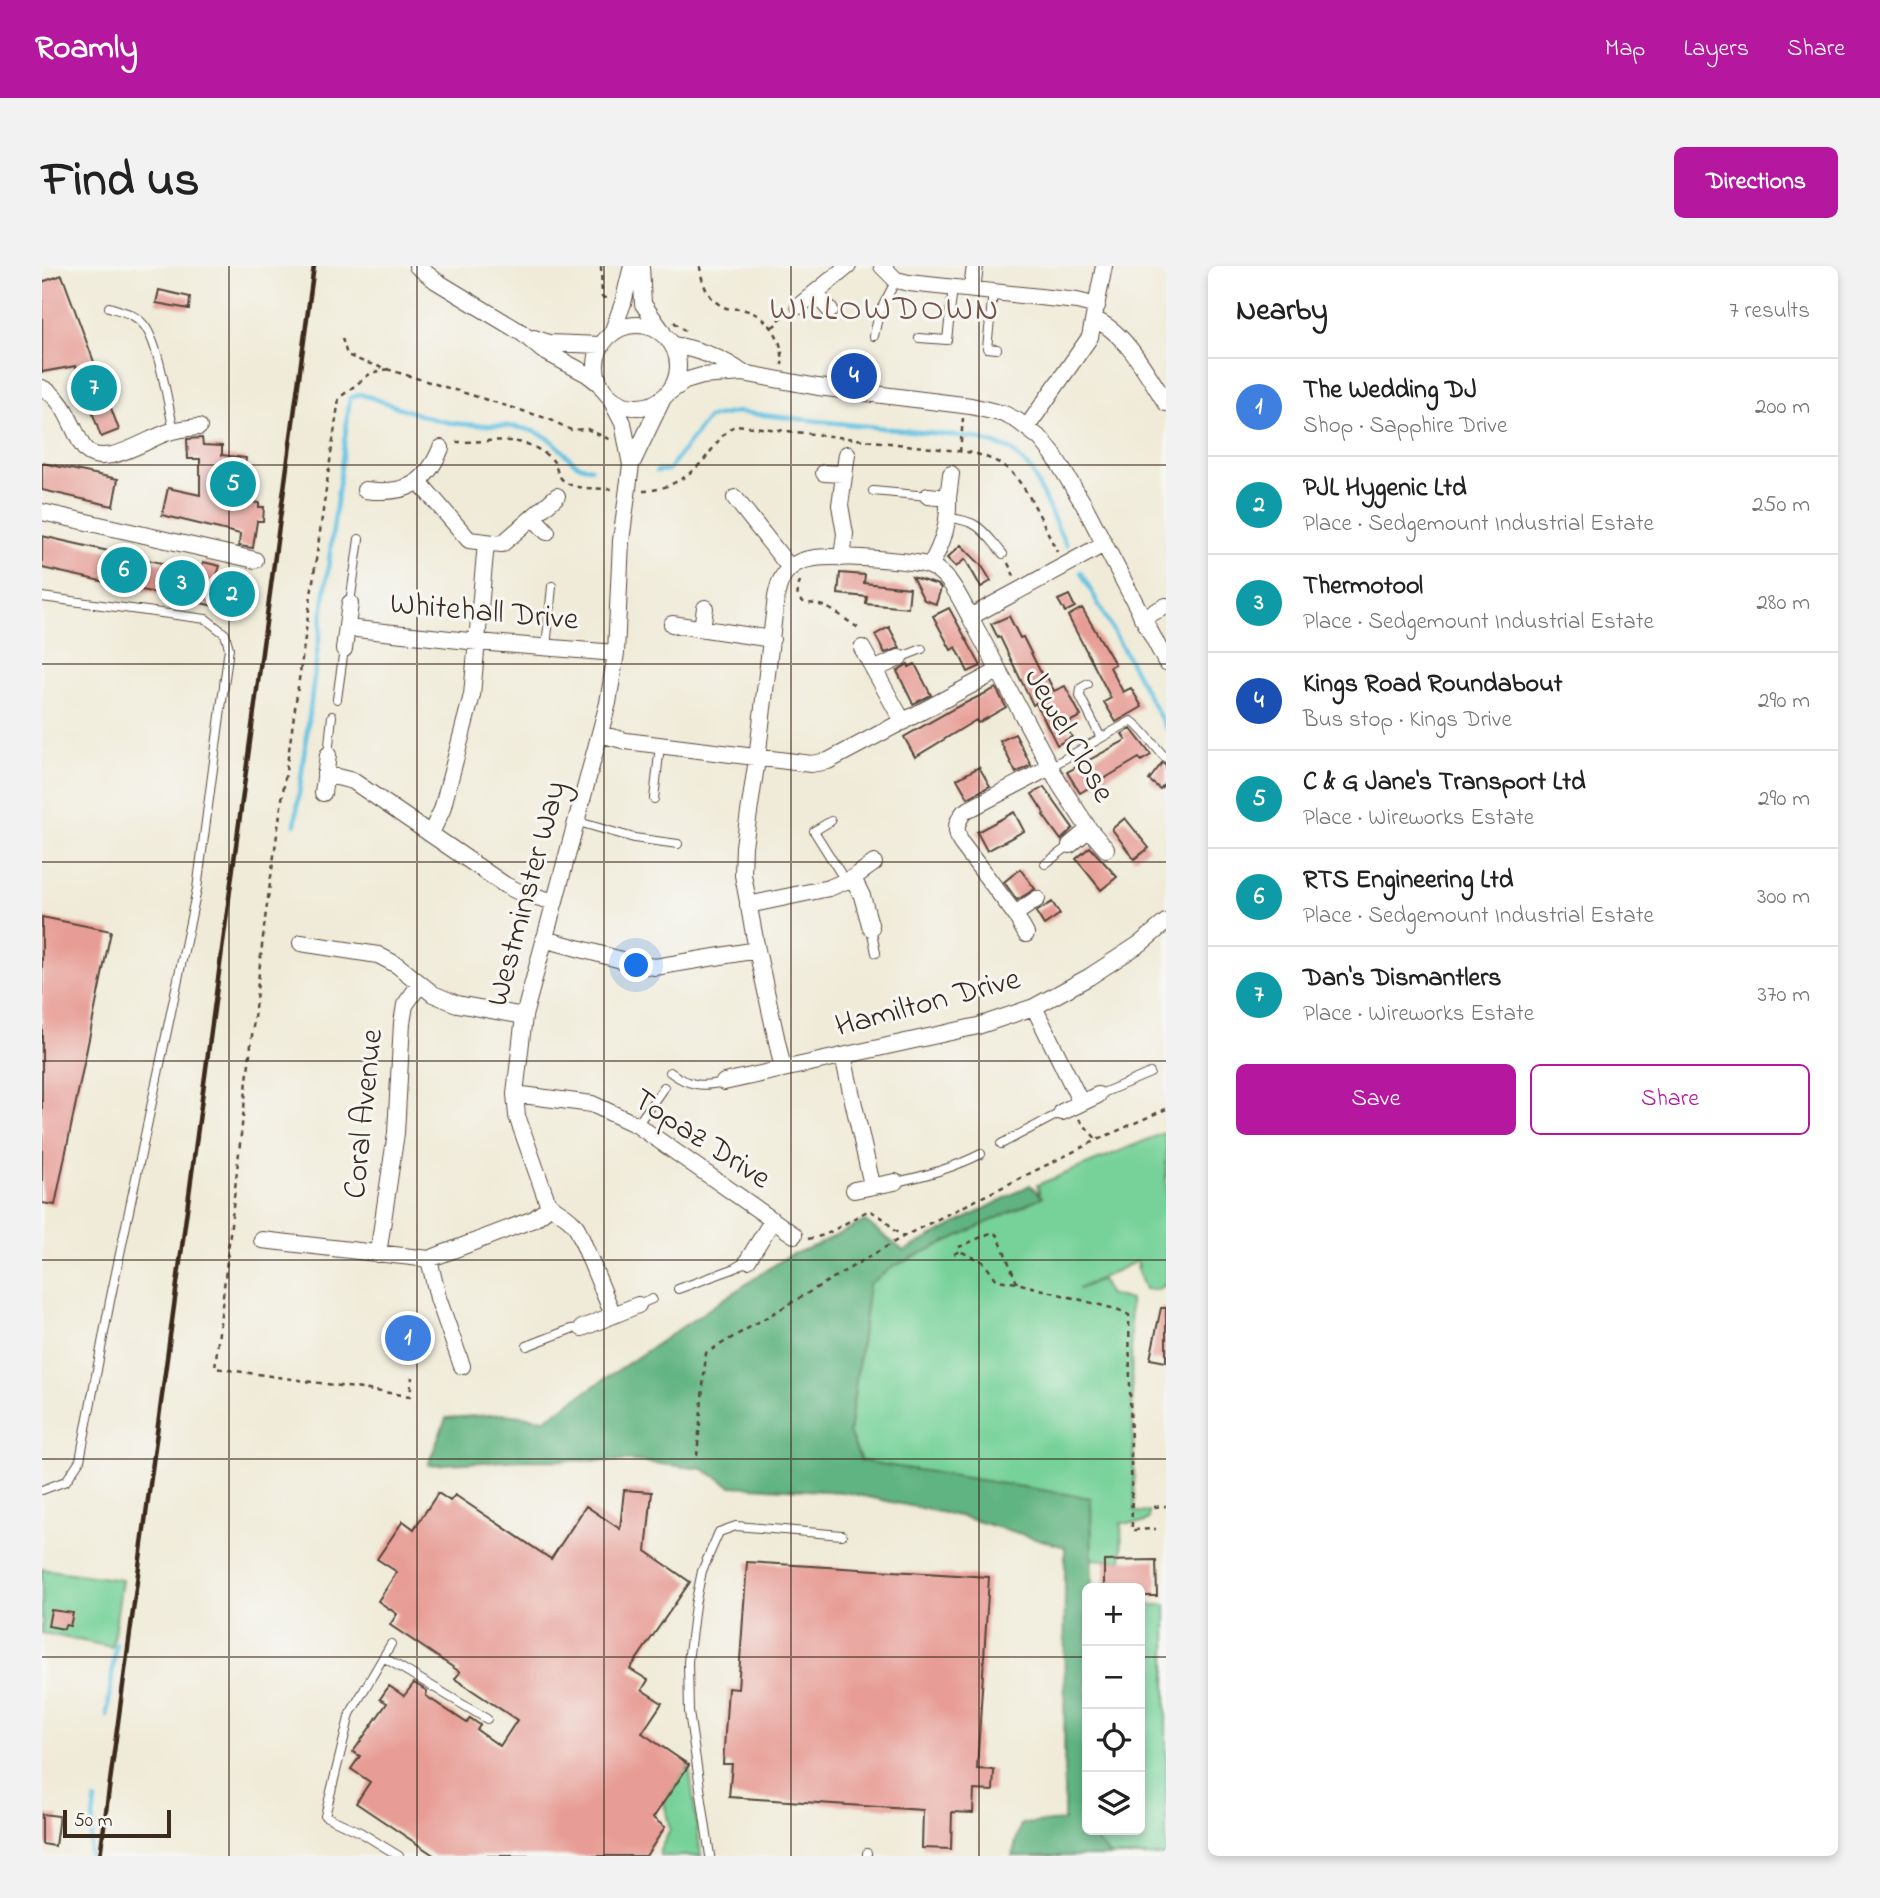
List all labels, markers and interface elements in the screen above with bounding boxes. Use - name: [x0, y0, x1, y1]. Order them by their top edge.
- text: Roamly: [35, 25, 138, 73]
- text: Map: [1605, 32, 1645, 67]
- text: Layers: [1683, 32, 1749, 67]
- text: Share: [1787, 32, 1845, 67]
- text: Find us: [42, 146, 199, 218]
- button: Directions: [1674, 147, 1838, 218]
- district label: WILLOWDOWN: [770, 285, 1000, 336]
- text: Nearby: [1236, 290, 1328, 334]
- text: 7 results: [1729, 295, 1810, 328]
- pin: 4: [831, 350, 877, 402]
- pin: 7: [71, 362, 117, 414]
- text: The Wedding DJ: [1303, 372, 1477, 410]
- text: 1: [1255, 391, 1263, 424]
- text: 200 m: [1755, 391, 1810, 424]
- text: Shop · Sapphire Drive: [1303, 410, 1507, 443]
- pin: 5: [210, 458, 256, 510]
- text: PJL Hygenic Ltd: [1303, 470, 1467, 508]
- text: 2: [1253, 489, 1265, 522]
- text: 250 m: [1752, 489, 1810, 522]
- text: Place · Sedgemount Industrial Estate: [1303, 508, 1654, 541]
- pin: 6: [101, 544, 147, 596]
- pin: 3: [159, 557, 205, 609]
- pin: 2: [209, 568, 255, 620]
- text: Thermotool: [1303, 568, 1423, 606]
- street label: Whitehall Drive: [388, 581, 581, 645]
- text: 3: [1254, 587, 1264, 620]
- text: 280 m: [1756, 587, 1810, 620]
- text: Place · Sedgemount Industrial Estate: [1303, 606, 1654, 639]
- street label: Jewel Close: [1010, 660, 1126, 813]
- text: Kings Road Roundabout: [1303, 666, 1563, 704]
- text: 4: [1254, 685, 1264, 718]
- text: 290 m: [1758, 685, 1810, 718]
- text: Bus stop · Kings Drive: [1303, 704, 1512, 737]
- text: C & G Jane's Transport Ltd: [1303, 764, 1586, 802]
- street label: Westminster Way: [475, 776, 581, 1012]
- text: 5: [1252, 783, 1266, 816]
- text: 290 m: [1758, 783, 1810, 816]
- text: Place · Wireworks Estate: [1303, 802, 1534, 835]
- text: RTS Engineering Ltd: [1303, 862, 1513, 900]
- text: 6: [1254, 881, 1264, 914]
- text: 300 m: [1757, 881, 1810, 914]
- text: Place · Sedgemount Industrial Estate: [1303, 900, 1654, 933]
- your location: [619, 948, 653, 982]
- street label: Hamilton Drive: [830, 957, 1026, 1051]
- text: Dan's Dismantlers: [1303, 960, 1501, 998]
- text: 7: [1254, 979, 1264, 1012]
- text: 370 m: [1757, 979, 1810, 1012]
- text: Place · Wireworks Estate: [1303, 998, 1534, 1031]
- street label: Coral Avenue: [333, 1026, 397, 1201]
- button: Save: [1236, 1064, 1516, 1135]
- button: Share: [1530, 1064, 1810, 1135]
- street label: Topaz Drive: [623, 1078, 780, 1203]
- pin: 1: [385, 1312, 431, 1364]
- map controls: [1082, 1583, 1145, 1835]
- button: +: [1082, 1583, 1145, 1646]
- button: −: [1082, 1646, 1145, 1709]
- button: locate: [1082, 1709, 1145, 1772]
- button: layers: [1082, 1772, 1145, 1835]
- scale bar: [63, 1807, 172, 1839]
- text: 50 m: [74, 1808, 113, 1835]

